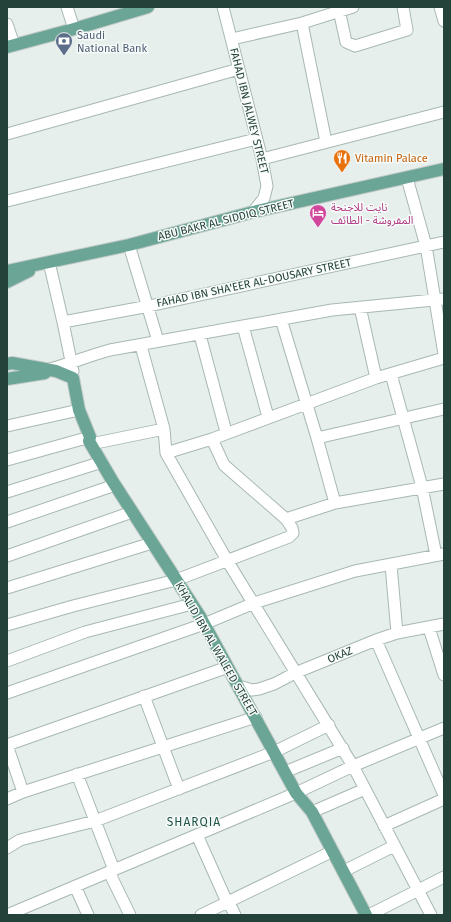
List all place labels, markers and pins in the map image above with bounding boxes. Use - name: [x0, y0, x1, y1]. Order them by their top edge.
- place label: Saudi National Bank: [77, 29, 148, 55]
- bank icon: Saudi National Bank: [54, 31, 74, 56]
- restaurant icon: Vitamin Palace: [332, 148, 352, 173]
- place label: Vitamin Palace: [355, 152, 428, 165]
- place label: نايت للاجنحة المفروشة - الطائف: [331, 201, 413, 227]
- hotel icon: نايت للاجنحة المفروشة - الطائف: [308, 203, 328, 228]

